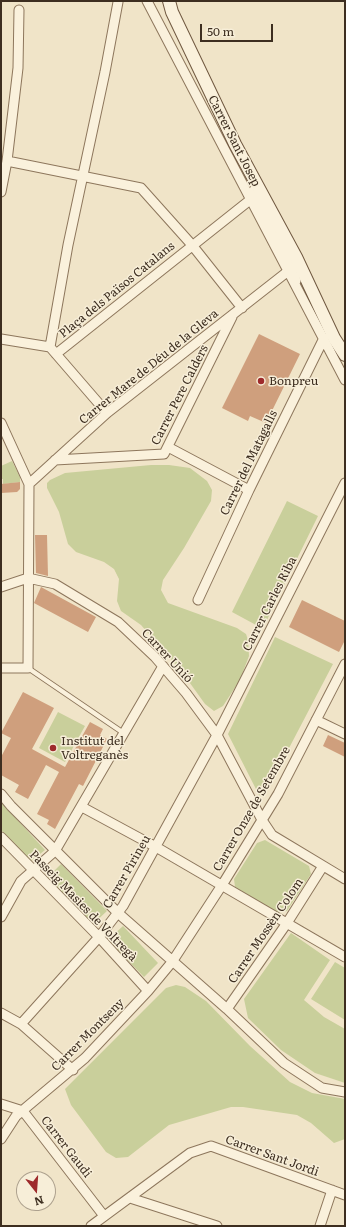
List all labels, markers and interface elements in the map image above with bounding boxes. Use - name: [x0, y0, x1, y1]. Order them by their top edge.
- scale bar: [202, 16, 275, 42]
- text: 50 m: [207, 22, 234, 40]
- street label: Carrer Sant Josep: [205, 93, 263, 189]
- street label: Plaça dels Països Catalans: [56, 239, 178, 341]
- street label: Carrer Mare de Déu de la Gleva: [77, 306, 221, 428]
- street label: Carrer Pere Calders: [148, 342, 212, 448]
- place label: Bonpreu: [269, 374, 318, 388]
- marker: Bonpreu: [256, 376, 266, 386]
- street label: Carrer del Matagalls: [217, 408, 281, 518]
- street label: Carrer Carles Riba: [240, 554, 300, 654]
- street label: Carrer Unió: [138, 626, 196, 686]
- place label: Institut del Voltreganès: [61, 734, 128, 762]
- marker: Institut del Voltreganès: [48, 743, 58, 753]
- street label: Carrer Onze de Setembre: [210, 744, 294, 874]
- street label: Carrer Pirineu: [100, 833, 154, 911]
- street label: Passeig Masies de Voltregà: [26, 847, 140, 965]
- street label: Carrer Mossèn Colom: [225, 876, 307, 986]
- street label: Carrer Montseny: [49, 996, 127, 1074]
- street label: Carrer Gaudi: [37, 1113, 95, 1181]
- street label: Carrer Sant Jordi: [223, 1132, 321, 1180]
- north arrow: [16, 1171, 56, 1211]
- text: N: [32, 1193, 46, 1211]

